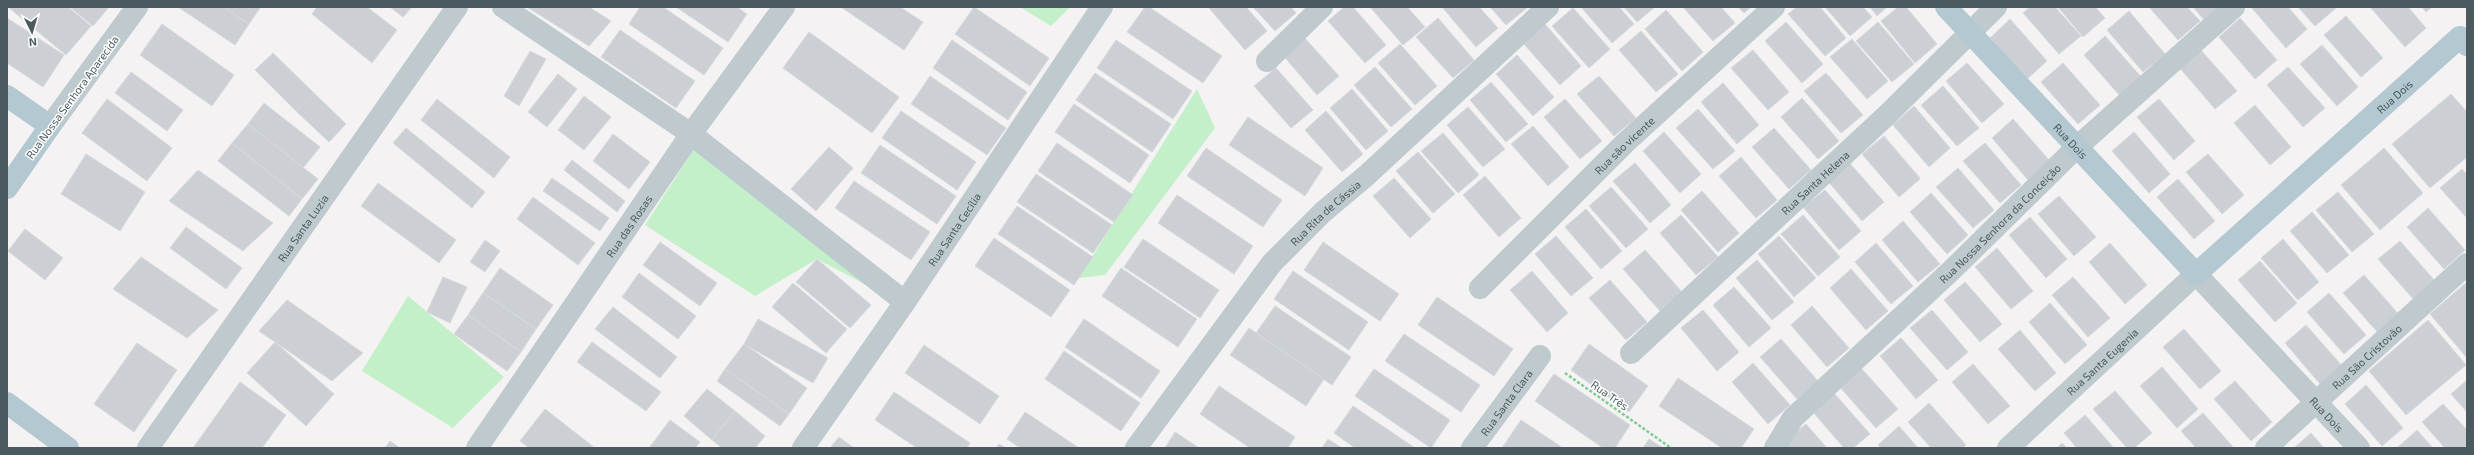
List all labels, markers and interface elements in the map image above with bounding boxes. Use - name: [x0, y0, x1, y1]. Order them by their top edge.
- north arrow: [12, 12, 52, 52]
- street label: Rua Nossa Senhora Aparecida: [23, 33, 121, 161]
- street label: Rua Dois: [2374, 77, 2415, 116]
- street label: Rua são vicente: [1591, 113, 1657, 177]
- street label: Rua Dois: [2051, 120, 2091, 161]
- street label: Rua Santa Helena: [1778, 147, 1851, 217]
- street label: Rua Nossa Senhora da Conceição: [1936, 161, 2063, 285]
- street label: Rua Rita de Cássia: [1287, 177, 1363, 248]
- street label: Rua Santa Cecília: [925, 190, 983, 268]
- street label: Rua Santa Luzia: [274, 192, 330, 264]
- street label: Rua das Rosas: [603, 192, 654, 259]
- street label: Rua São Cristovão: [2329, 321, 2404, 391]
- street label: Rua Santa Eugenia: [2064, 325, 2140, 397]
- street label: Rua Santa Clara: [1477, 367, 1535, 438]
- street label: Rua Três: [1589, 378, 1631, 413]
- street label: Rua Dois: [2308, 394, 2347, 435]

